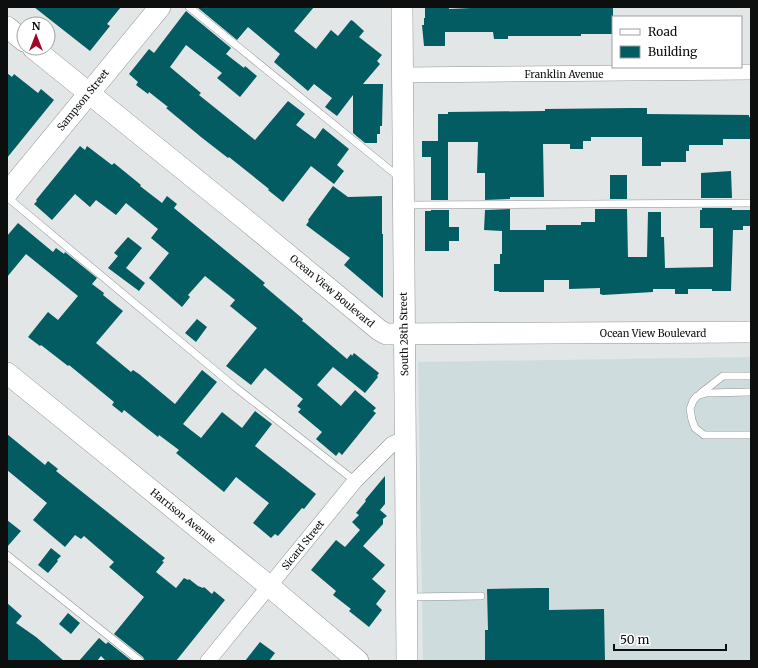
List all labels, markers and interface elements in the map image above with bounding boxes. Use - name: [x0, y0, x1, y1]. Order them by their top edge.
- north arrow: [16, 16, 56, 56]
- legend: [612, 16, 742, 68]
- text: N: [32, 19, 41, 33]
- text: Road: [648, 24, 677, 39]
- text: Building: [648, 44, 698, 59]
- street label: Sampson Street: [54, 66, 112, 134]
- street label: Franklin Avenue: [525, 68, 604, 81]
- street label: Ocean View Boulevard: [287, 252, 377, 330]
- street label: South 28th Street: [397, 292, 411, 376]
- street label: Ocean View Boulevard: [600, 327, 706, 340]
- street label: Harrison Avenue: [148, 486, 218, 546]
- street label: Sicard Street: [279, 517, 327, 573]
- scale bar: [614, 626, 726, 652]
- text: 50 m: [620, 632, 649, 647]

